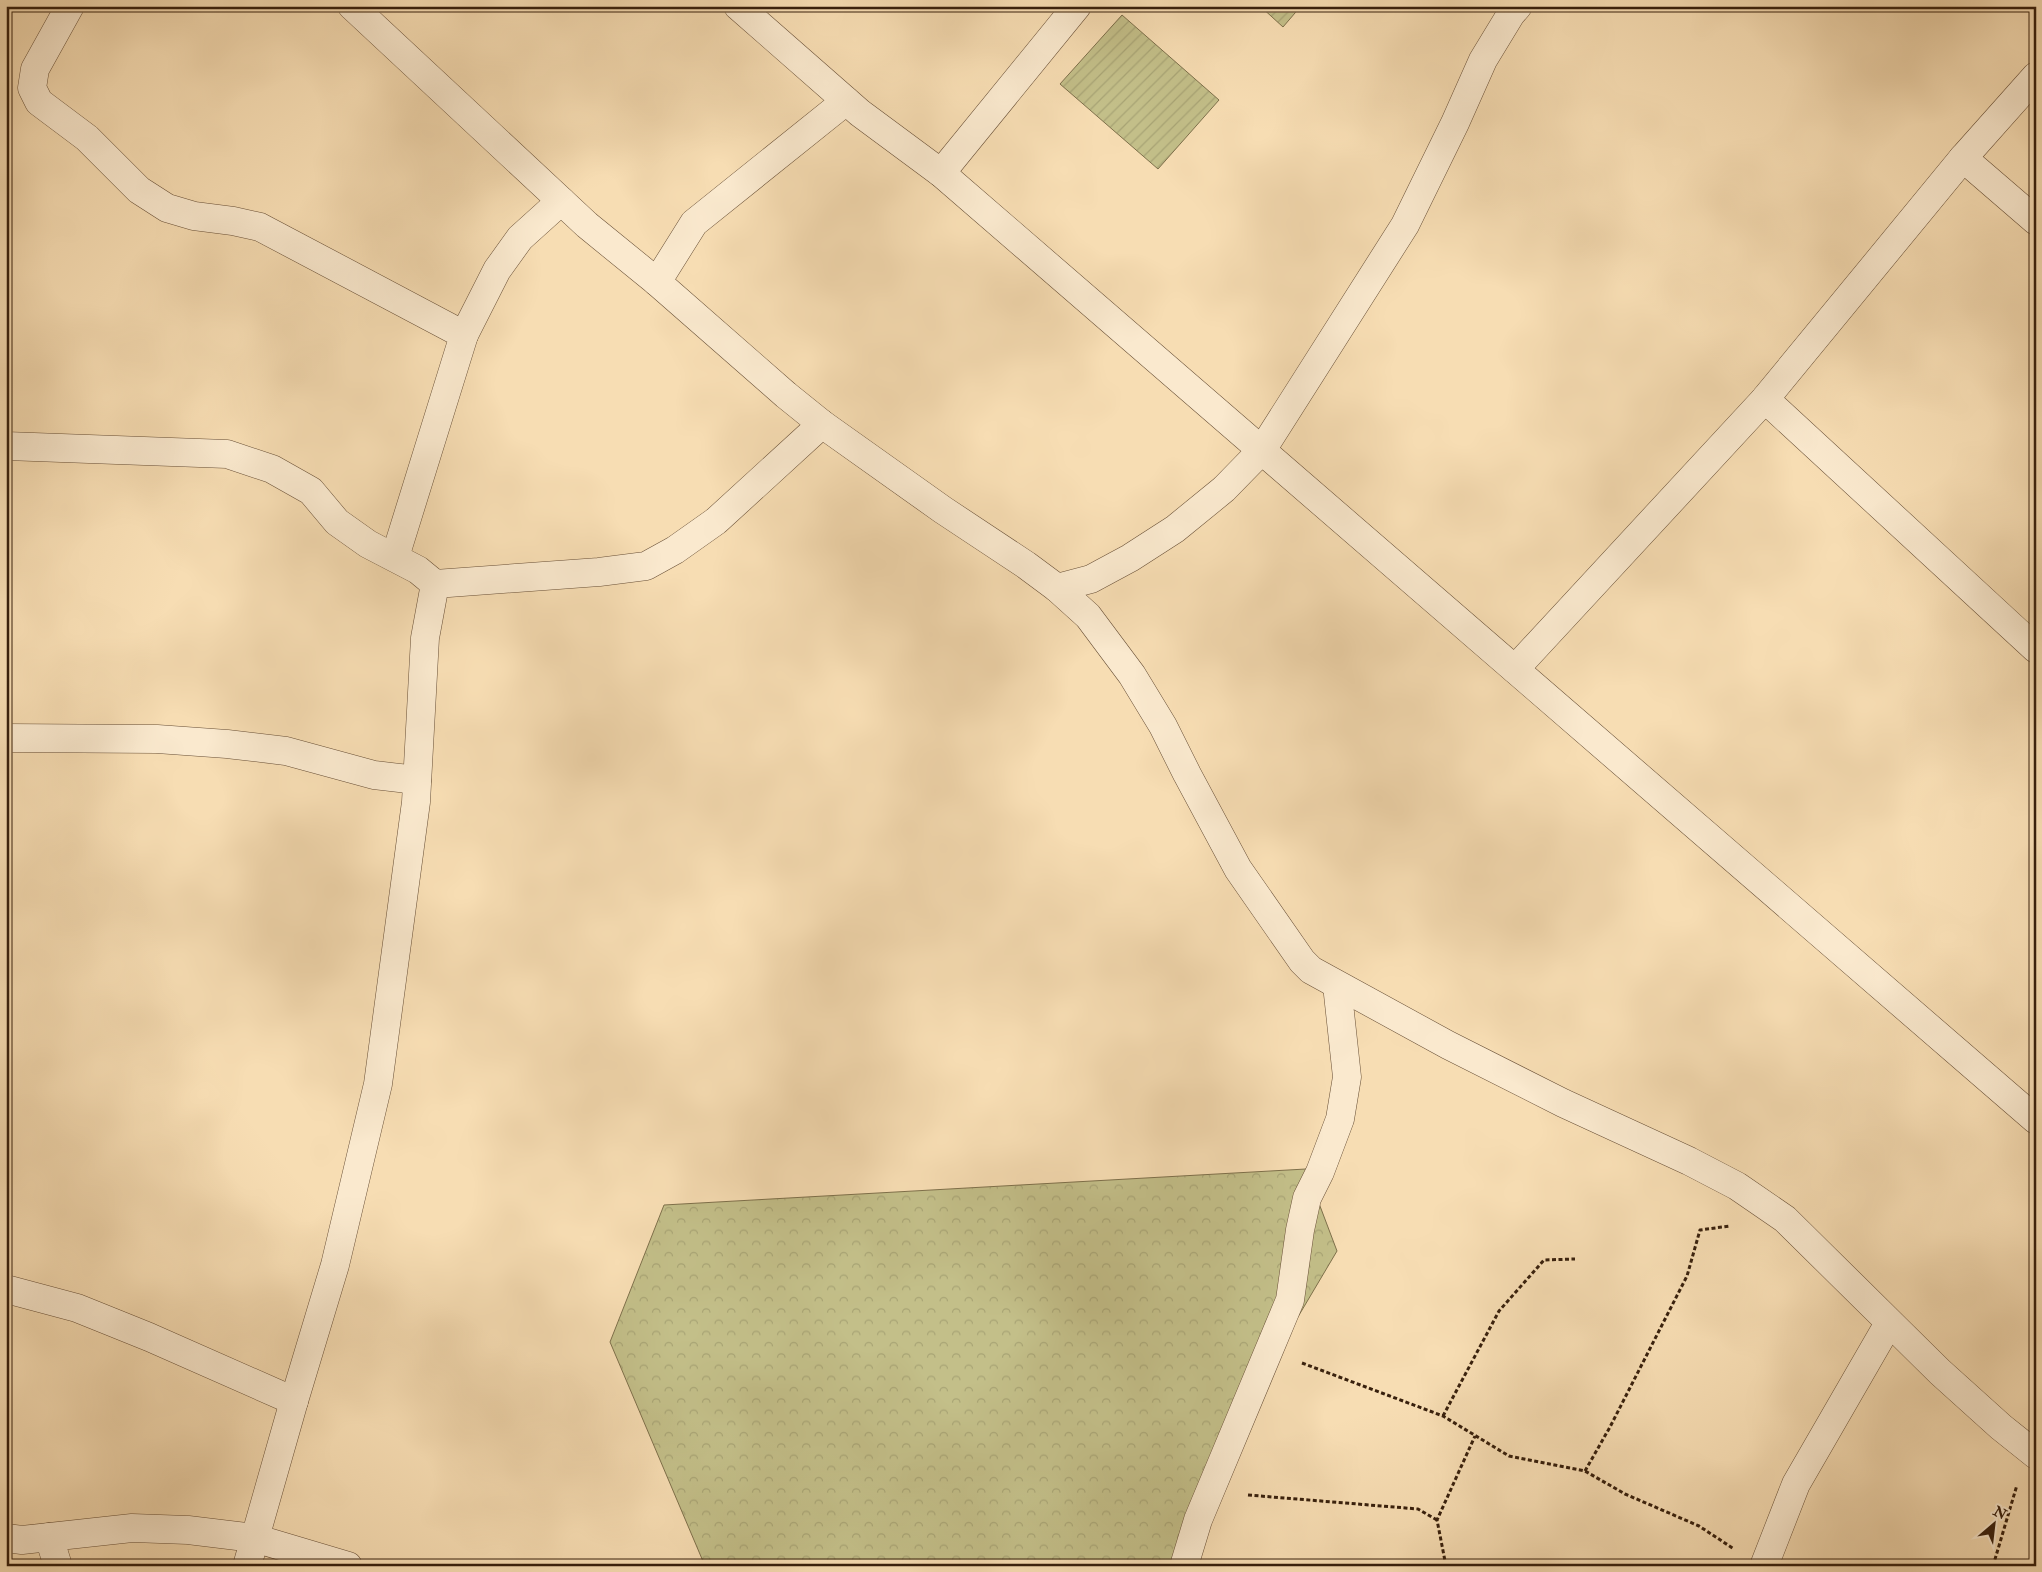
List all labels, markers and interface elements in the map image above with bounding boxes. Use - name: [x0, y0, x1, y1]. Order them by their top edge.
- north arrow: [1970, 1500, 2020, 1550]
- text: N: [1989, 1502, 2010, 1524]

